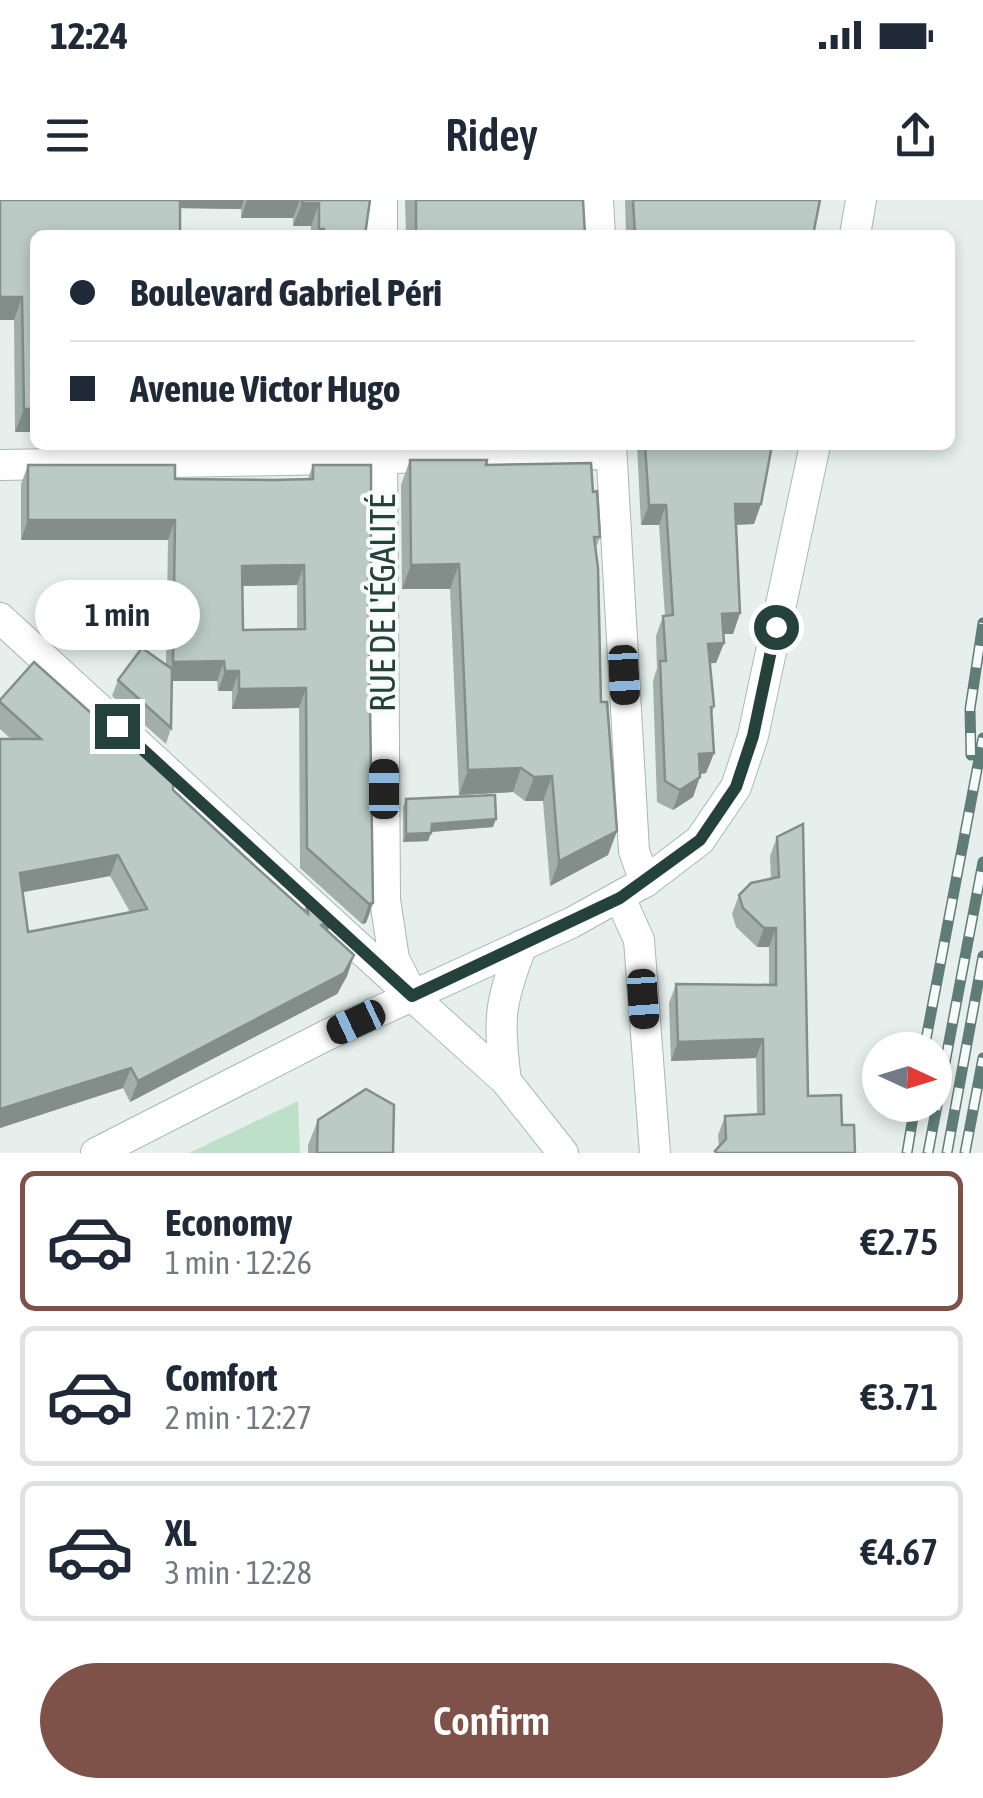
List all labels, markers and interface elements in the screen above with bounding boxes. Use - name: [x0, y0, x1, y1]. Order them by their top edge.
- text: 12:24: [50, 14, 128, 57]
- icon: menu: [40, 108, 95, 163]
- icon: share: [888, 108, 943, 163]
- text: Ridey: [445, 109, 538, 161]
- text: Boulevard Gabriel Péri: [130, 271, 442, 314]
- text: Avenue Victor Hugo: [130, 367, 401, 410]
- street label: RUE DE L'ÉGALITÉ: [362, 494, 402, 712]
- callout: 1 min: [34, 581, 200, 651]
- text: 1 min: [85, 596, 150, 633]
- route start: [754, 605, 799, 650]
- car: [607, 644, 641, 706]
- route end: [95, 704, 140, 749]
- car: [369, 759, 399, 819]
- car: [626, 968, 660, 1030]
- car: [322, 996, 390, 1048]
- north arrow: [862, 1032, 952, 1122]
- map controls: [862, 1032, 952, 1122]
- icon: car: [45, 1196, 135, 1286]
- text: Economy: [165, 1201, 292, 1244]
- text: €2.75: [861, 1220, 938, 1263]
- text: 1 min · 12:26: [165, 1244, 312, 1281]
- icon: car: [45, 1351, 135, 1441]
- text: Comfort: [165, 1356, 277, 1399]
- text: €3.71: [861, 1375, 938, 1418]
- text: 2 min · 12:27: [165, 1399, 312, 1436]
- icon: car: [45, 1506, 135, 1596]
- text: XL: [165, 1511, 197, 1554]
- text: €4.67: [861, 1530, 938, 1573]
- text: 3 min · 12:28: [165, 1554, 312, 1591]
- button: Confirm: [40, 1663, 943, 1778]

